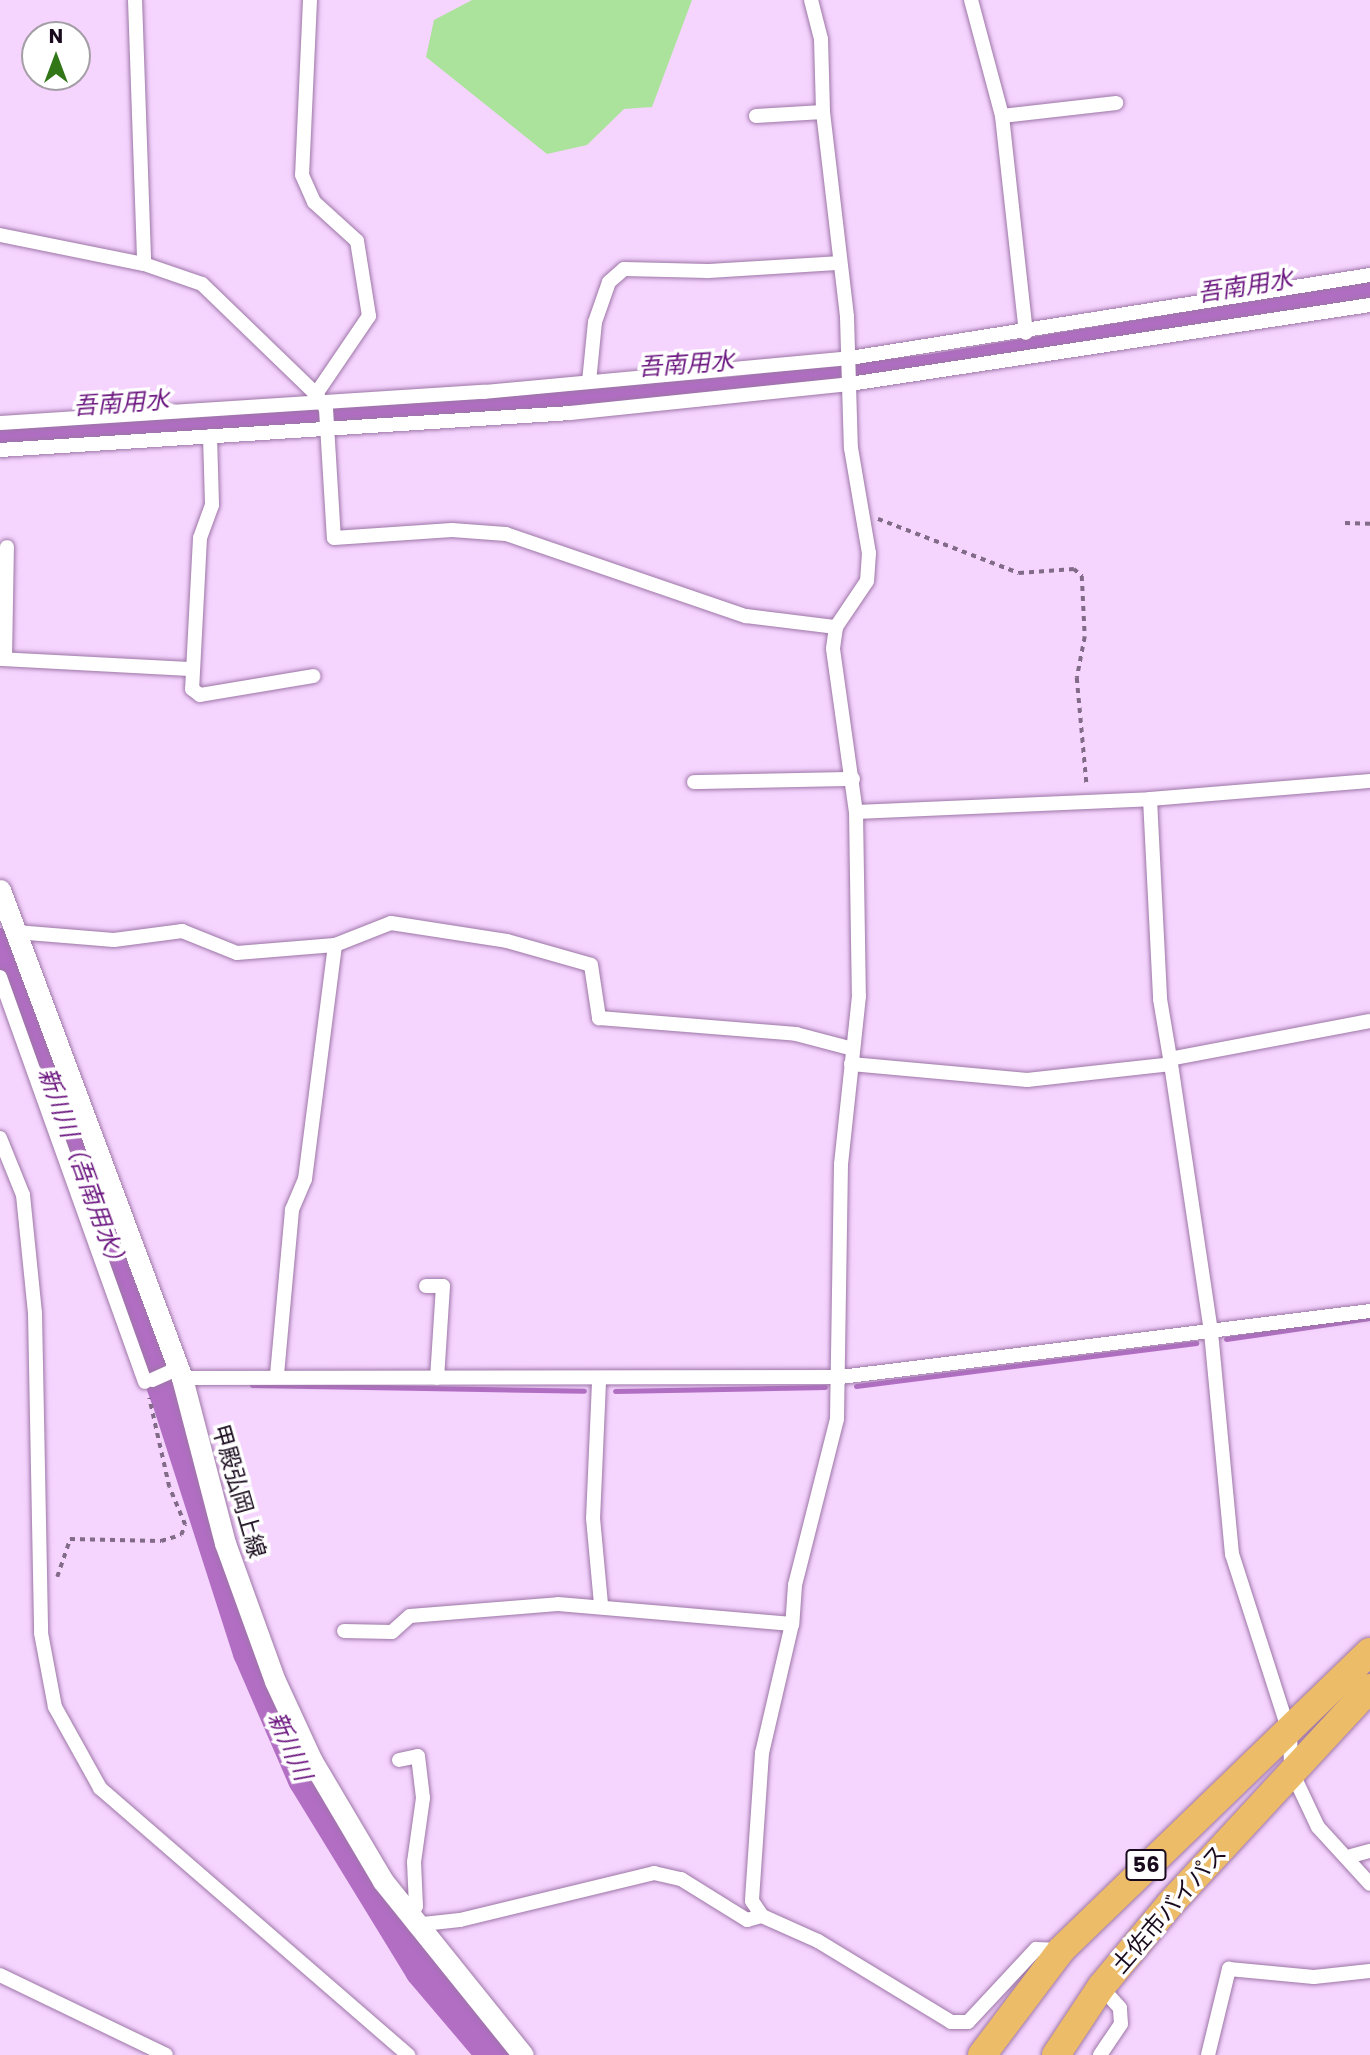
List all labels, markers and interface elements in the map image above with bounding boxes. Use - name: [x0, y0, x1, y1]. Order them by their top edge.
- north arrow: [21, 21, 91, 91]
- text: N: [49, 23, 63, 50]
- water label: 吾南用水: [1195, 264, 1295, 308]
- water label: 吾南用水: [637, 346, 735, 382]
- water label: 吾南用水: [72, 385, 170, 421]
- water label: 新川川（吾南用水）: [33, 1064, 133, 1276]
- street label: 甲殿弘岡上線: [207, 1421, 271, 1561]
- water label: 新川川: [262, 1707, 318, 1785]
- street label: 土佐市バイパス: [1106, 1839, 1232, 1979]
- road number: 56: [1125, 1848, 1167, 1882]

